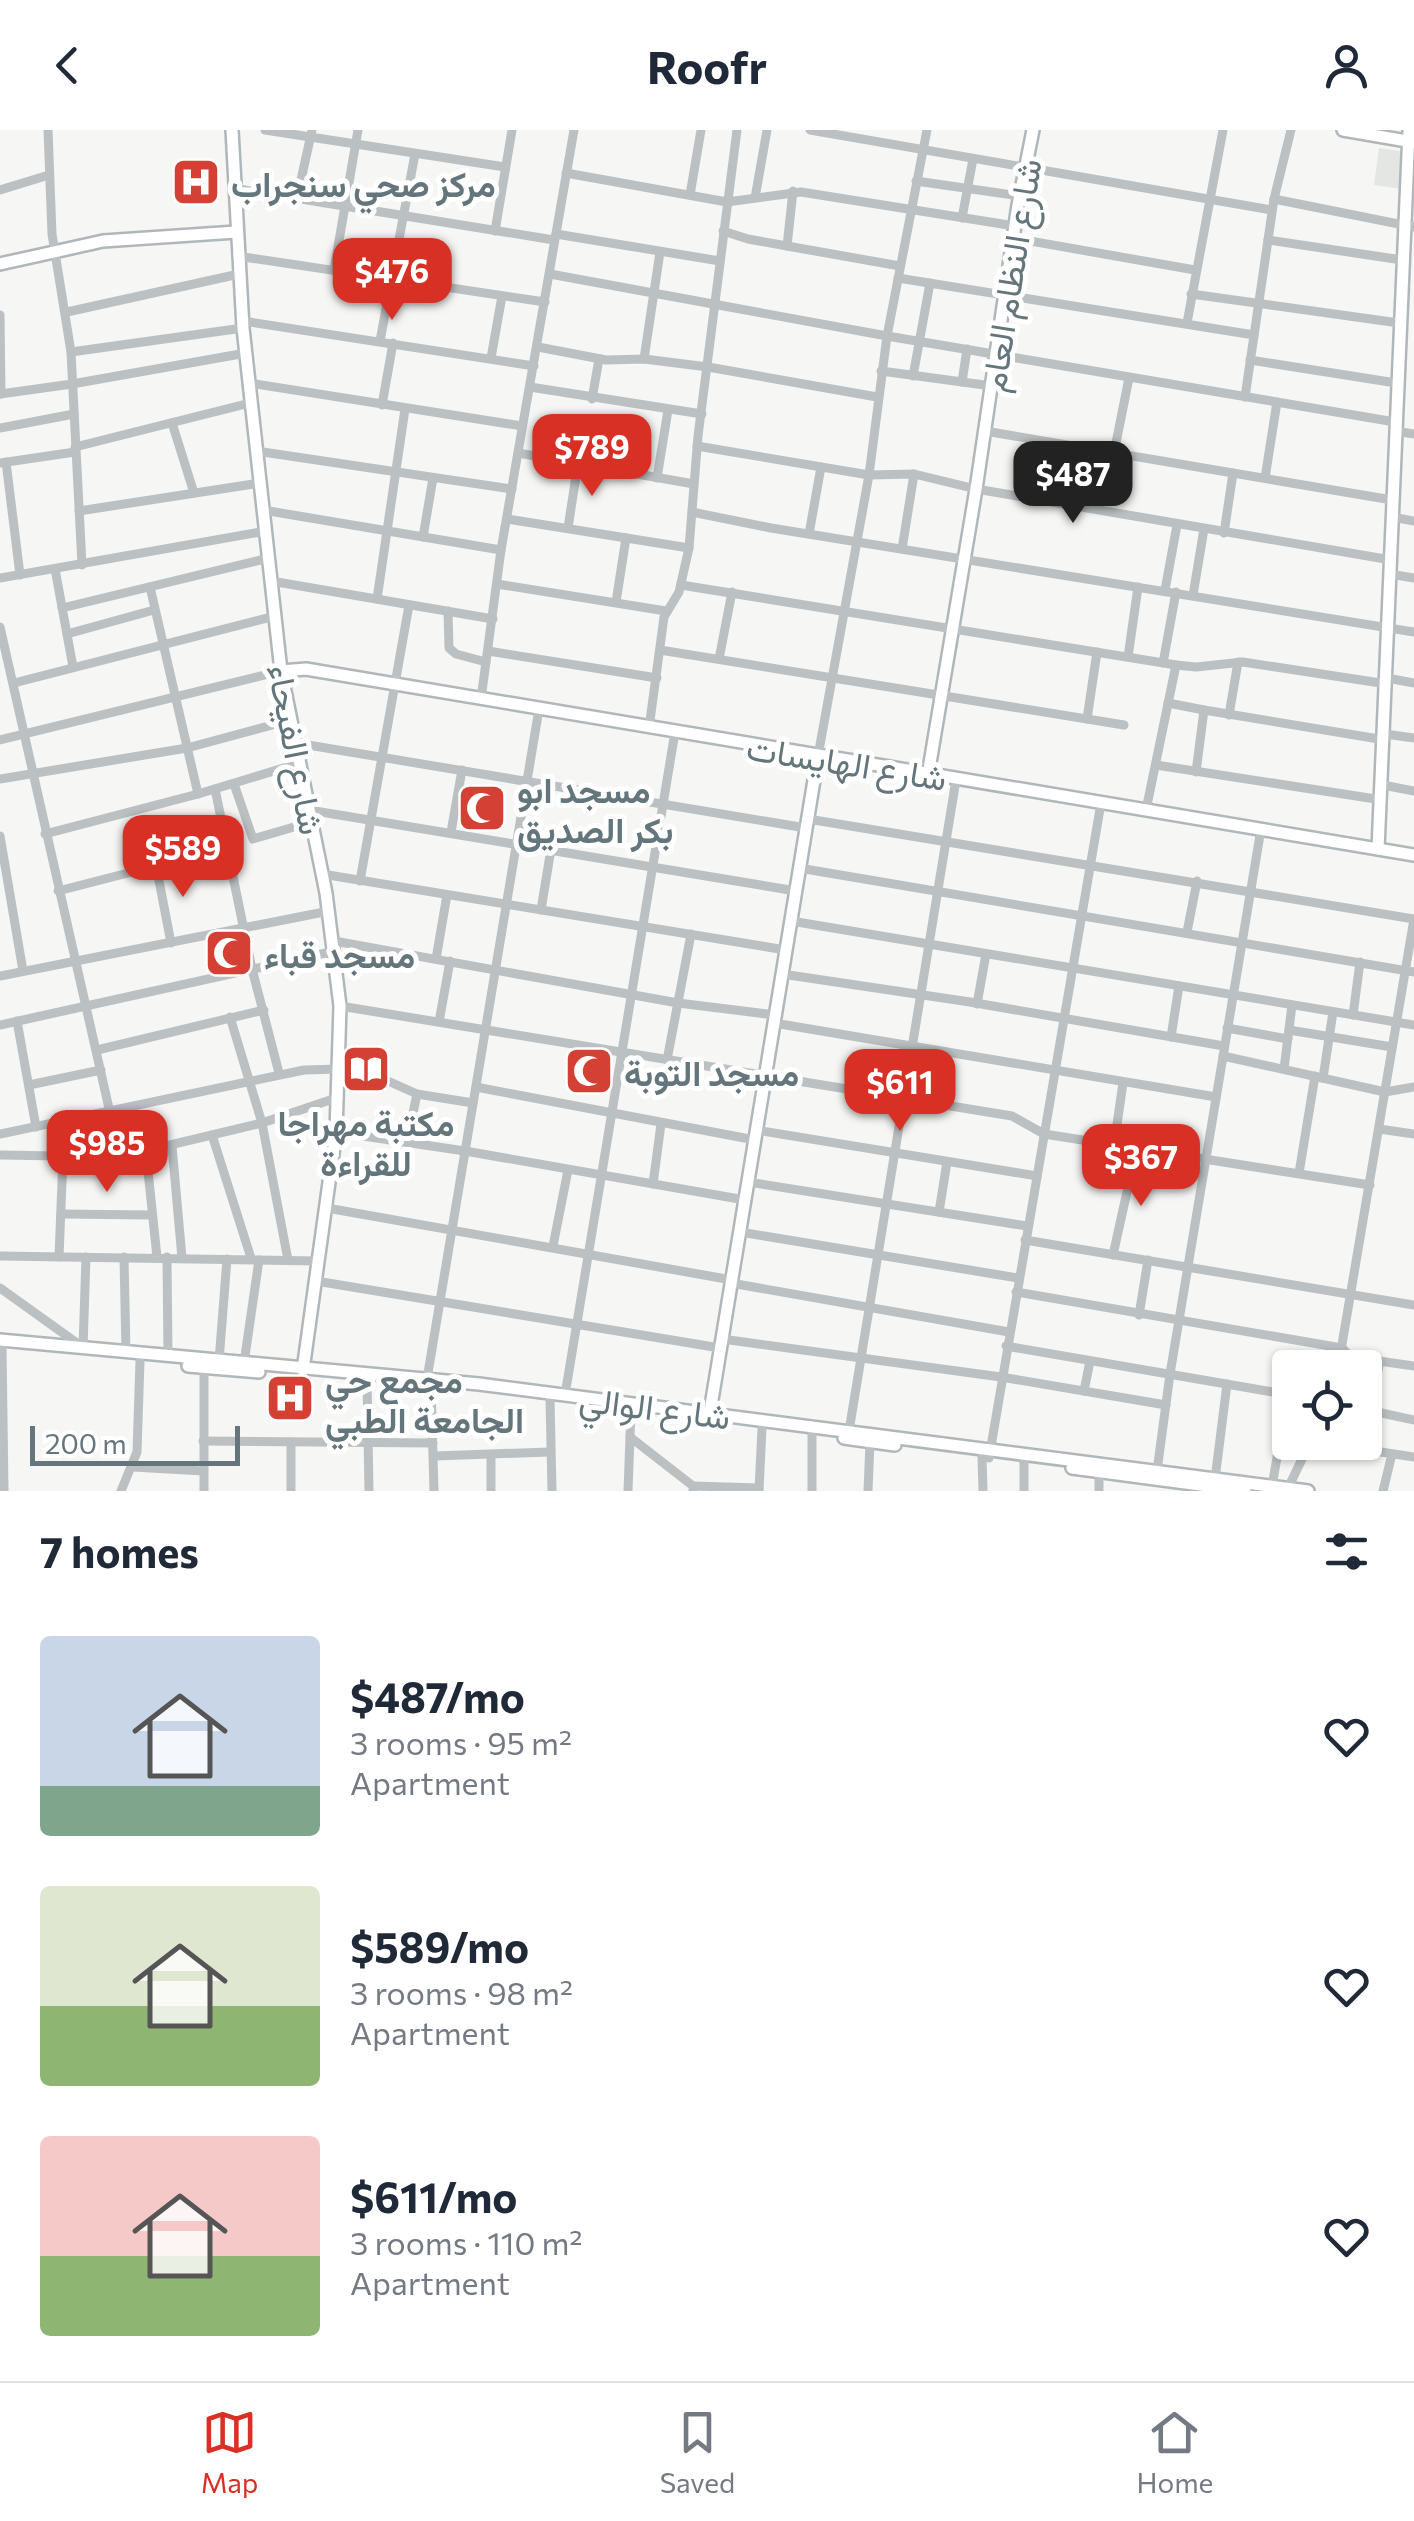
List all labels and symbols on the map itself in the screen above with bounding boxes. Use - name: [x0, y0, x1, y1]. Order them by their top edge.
- street label: شارع النظام العام: [969, 155, 1054, 395]
- hospital icon: مركز صحي سنجراب: [170, 156, 222, 208]
- place label: مركز صحي سنجراب: [231, 161, 496, 214]
- pin: $476: [333, 238, 451, 323]
- pin: $789: [533, 414, 651, 499]
- pin: $487: [1014, 441, 1132, 526]
- street label: شارع الفيحاء: [256, 660, 336, 839]
- street label: شارع الهايسات: [743, 724, 950, 803]
- place label: مسجد ابو بكر الصديق: [517, 767, 673, 853]
- mosque icon: مسجد ابو بكر الصديق: [456, 782, 508, 834]
- pin: $589: [124, 815, 242, 900]
- mosque icon: مسجد قباء: [203, 927, 255, 979]
- place label: مسجد قباء: [264, 932, 415, 977]
- library icon: مكتبة مهراجا للقراءة: [340, 1043, 392, 1095]
- mosque icon: مسجد التوبة: [563, 1045, 615, 1097]
- pin: $611: [841, 1049, 959, 1134]
- place label: مسجد التوبة: [624, 1050, 799, 1096]
- place label: مكتبة مهراجا للقراءة: [277, 1100, 455, 1186]
- pin: $985: [48, 1110, 166, 1195]
- pin: $367: [1082, 1124, 1200, 1209]
- place label: مجمع حي الجامعة الطبي: [325, 1357, 524, 1450]
- hospital icon: مجمع حي الجامعة الطبي: [264, 1372, 316, 1424]
- street label: شارع الوالي: [576, 1375, 733, 1447]
- scale bar: [30, 1421, 240, 1466]

